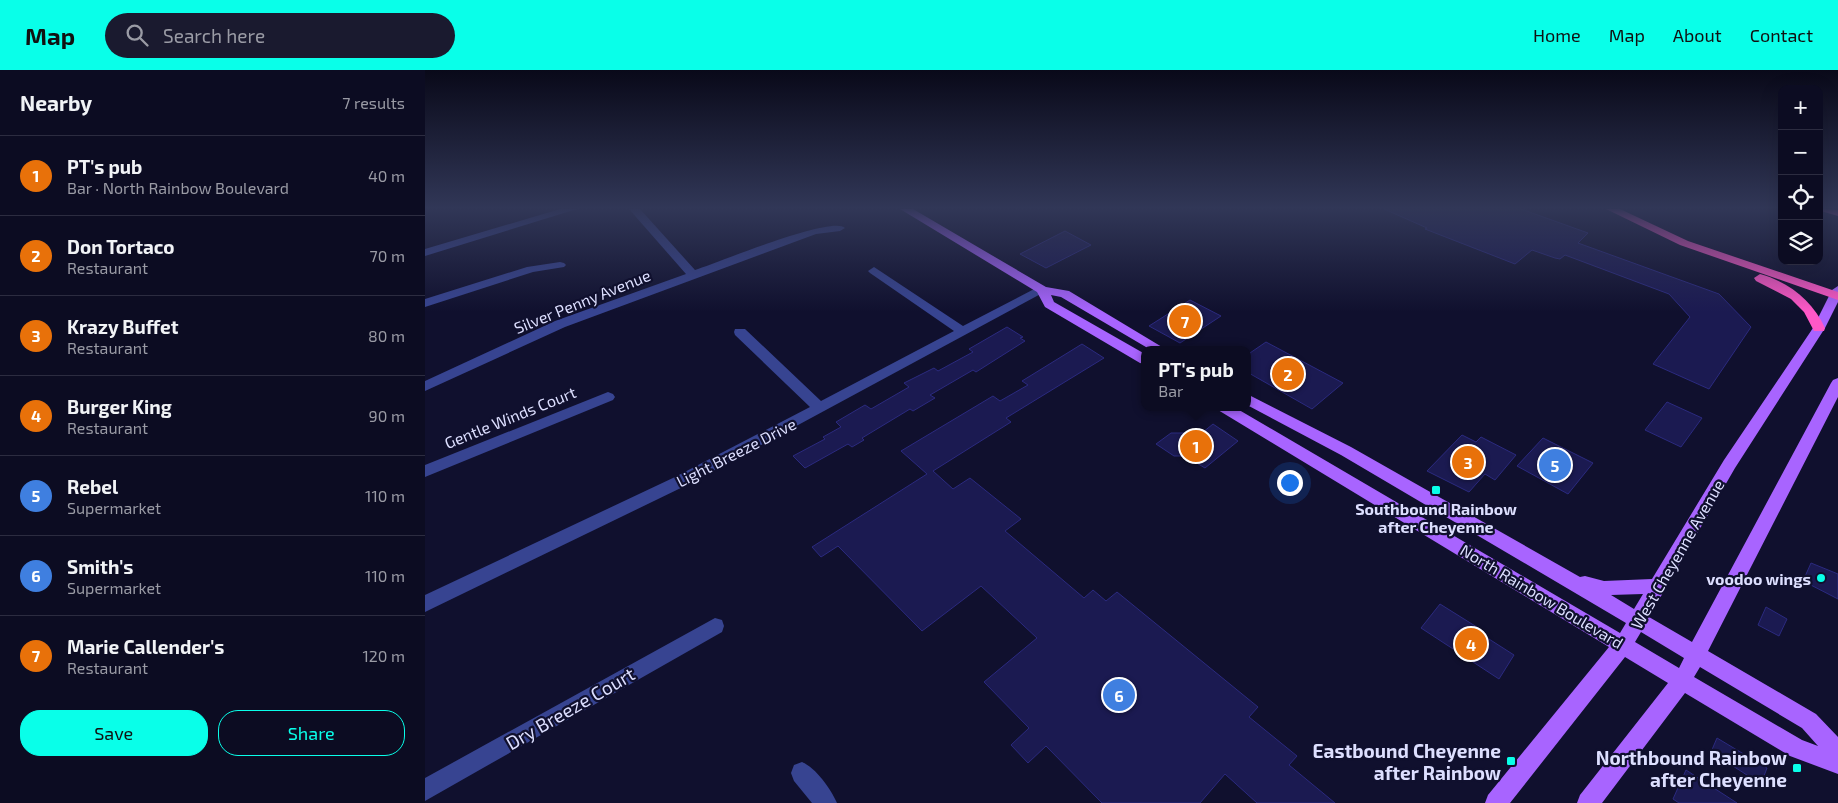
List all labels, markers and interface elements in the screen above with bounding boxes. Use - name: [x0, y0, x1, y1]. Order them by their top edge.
- search box: [105, 13, 455, 58]
- text: Map: [25, 21, 75, 50]
- icon: search: [123, 21, 151, 49]
- text: Search here: [163, 24, 265, 47]
- text: Home: [1533, 24, 1581, 46]
- text: Map: [1609, 24, 1645, 46]
- text: About: [1673, 24, 1722, 46]
- text: Contact: [1750, 24, 1813, 46]
- map controls: [1778, 85, 1823, 265]
- button: +: [1778, 85, 1823, 130]
- text: Nearby: [20, 90, 92, 115]
- text: 7 results: [342, 93, 405, 112]
- button: −: [1778, 130, 1823, 175]
- text: PT's pub: [67, 155, 142, 178]
- text: 1: [33, 166, 39, 185]
- text: 40 m: [368, 166, 405, 185]
- button: locate: [1778, 175, 1823, 220]
- text: Bar · North Rainbow Boulevard: [67, 178, 289, 197]
- button: layers: [1778, 220, 1823, 265]
- text: Don Tortaco: [67, 235, 175, 258]
- text: 2: [31, 246, 41, 265]
- text: 70 m: [370, 246, 405, 265]
- text: Restaurant: [67, 258, 148, 277]
- street label: Silver Penny Avenue: [511, 265, 653, 337]
- pin: 7: [1169, 302, 1201, 340]
- text: Krazy Buffet: [67, 315, 179, 338]
- text: 3: [31, 326, 41, 345]
- text: 80 m: [368, 326, 405, 345]
- text: Restaurant: [67, 338, 148, 357]
- popup: [1141, 346, 1251, 411]
- pin: 2: [1272, 355, 1304, 393]
- text: PT's pub: [1158, 358, 1234, 381]
- text: Bar: [1158, 381, 1183, 400]
- street label: Gentle Winds Court: [442, 382, 578, 452]
- text: Burger King: [67, 395, 172, 418]
- text: 4: [31, 406, 41, 425]
- text: 90 m: [369, 406, 405, 425]
- street label: Light Breeze Drive: [673, 414, 799, 490]
- text: Restaurant: [67, 418, 148, 437]
- pin: 1: [1180, 427, 1212, 465]
- pin: 3: [1452, 443, 1484, 481]
- pin: 5: [1539, 446, 1571, 484]
- your location: [1277, 470, 1303, 496]
- text: Rebel: [67, 475, 118, 498]
- street label: West Cheyenne Avenue: [1626, 476, 1728, 632]
- marker: Southbound Rainbow after Cheyenne: [1430, 484, 1442, 496]
- text: 5: [32, 486, 40, 505]
- text: 110 m: [365, 486, 405, 505]
- text: Supermarket: [67, 498, 161, 517]
- place label: Southbound Rainbow after Cheyenne: [1355, 499, 1517, 537]
- street label: North Rainbow Boulevard: [1457, 540, 1627, 652]
- text: Smith's: [67, 555, 133, 578]
- text: 6: [31, 566, 41, 585]
- text: 110 m: [365, 566, 405, 585]
- place label: voodoo wings: [1706, 569, 1811, 588]
- marker: voodoo wings: [1815, 572, 1827, 584]
- text: Supermarket: [67, 578, 161, 597]
- pin: 4: [1455, 625, 1487, 663]
- text: Marie Callender's: [67, 635, 224, 658]
- text: 7: [32, 646, 40, 665]
- text: 120 m: [362, 646, 405, 665]
- text: Restaurant: [67, 658, 148, 677]
- street label: Dry Breeze Court: [501, 662, 639, 754]
- pin: 6: [1103, 676, 1135, 714]
- button: Save: [20, 710, 208, 756]
- button: Share: [218, 710, 405, 756]
- place label: Eastbound Cheyenne after Rainbow: [1313, 739, 1501, 784]
- place label: Northbound Rainbow after Cheyenne: [1596, 746, 1787, 792]
- marker: Eastbound Cheyenne after Rainbow: [1505, 755, 1517, 767]
- marker: Northbound Rainbow after Cheyenne: [1791, 762, 1803, 774]

